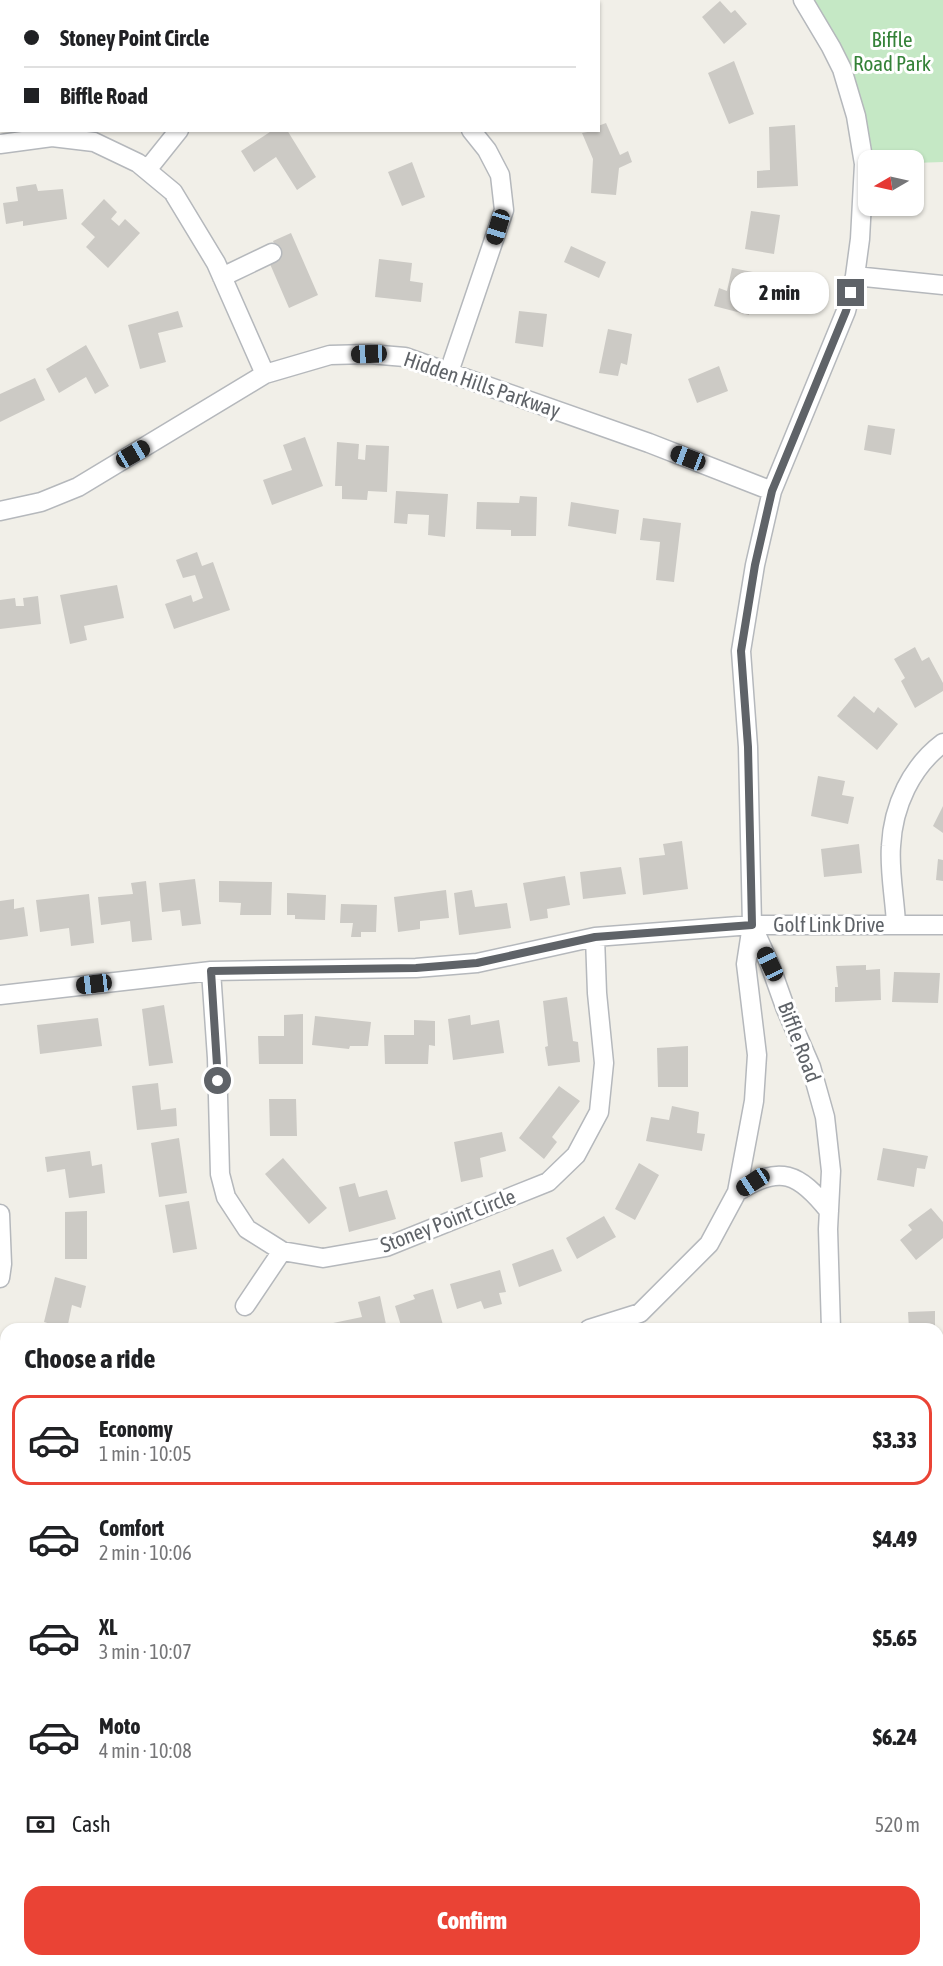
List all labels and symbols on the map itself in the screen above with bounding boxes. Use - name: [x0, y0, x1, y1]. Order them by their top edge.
- park label: Biffle Road Park: [853, 27, 931, 75]
- north arrow: [858, 150, 924, 216]
- car: [484, 207, 512, 247]
- callout: 2 min: [731, 272, 830, 314]
- route end: [837, 279, 864, 306]
- car: [351, 344, 387, 364]
- street label: Hidden Hills Parkway: [401, 346, 564, 422]
- car: [113, 437, 153, 471]
- car: [668, 443, 708, 473]
- street label: Golf Link Drive: [773, 912, 885, 936]
- car: [754, 944, 786, 984]
- car: [75, 973, 113, 995]
- street label: Biffle Road: [774, 998, 826, 1085]
- route start: [204, 1067, 231, 1094]
- car: [733, 1165, 773, 1199]
- street label: Stoney Point Circle: [377, 1183, 519, 1257]

